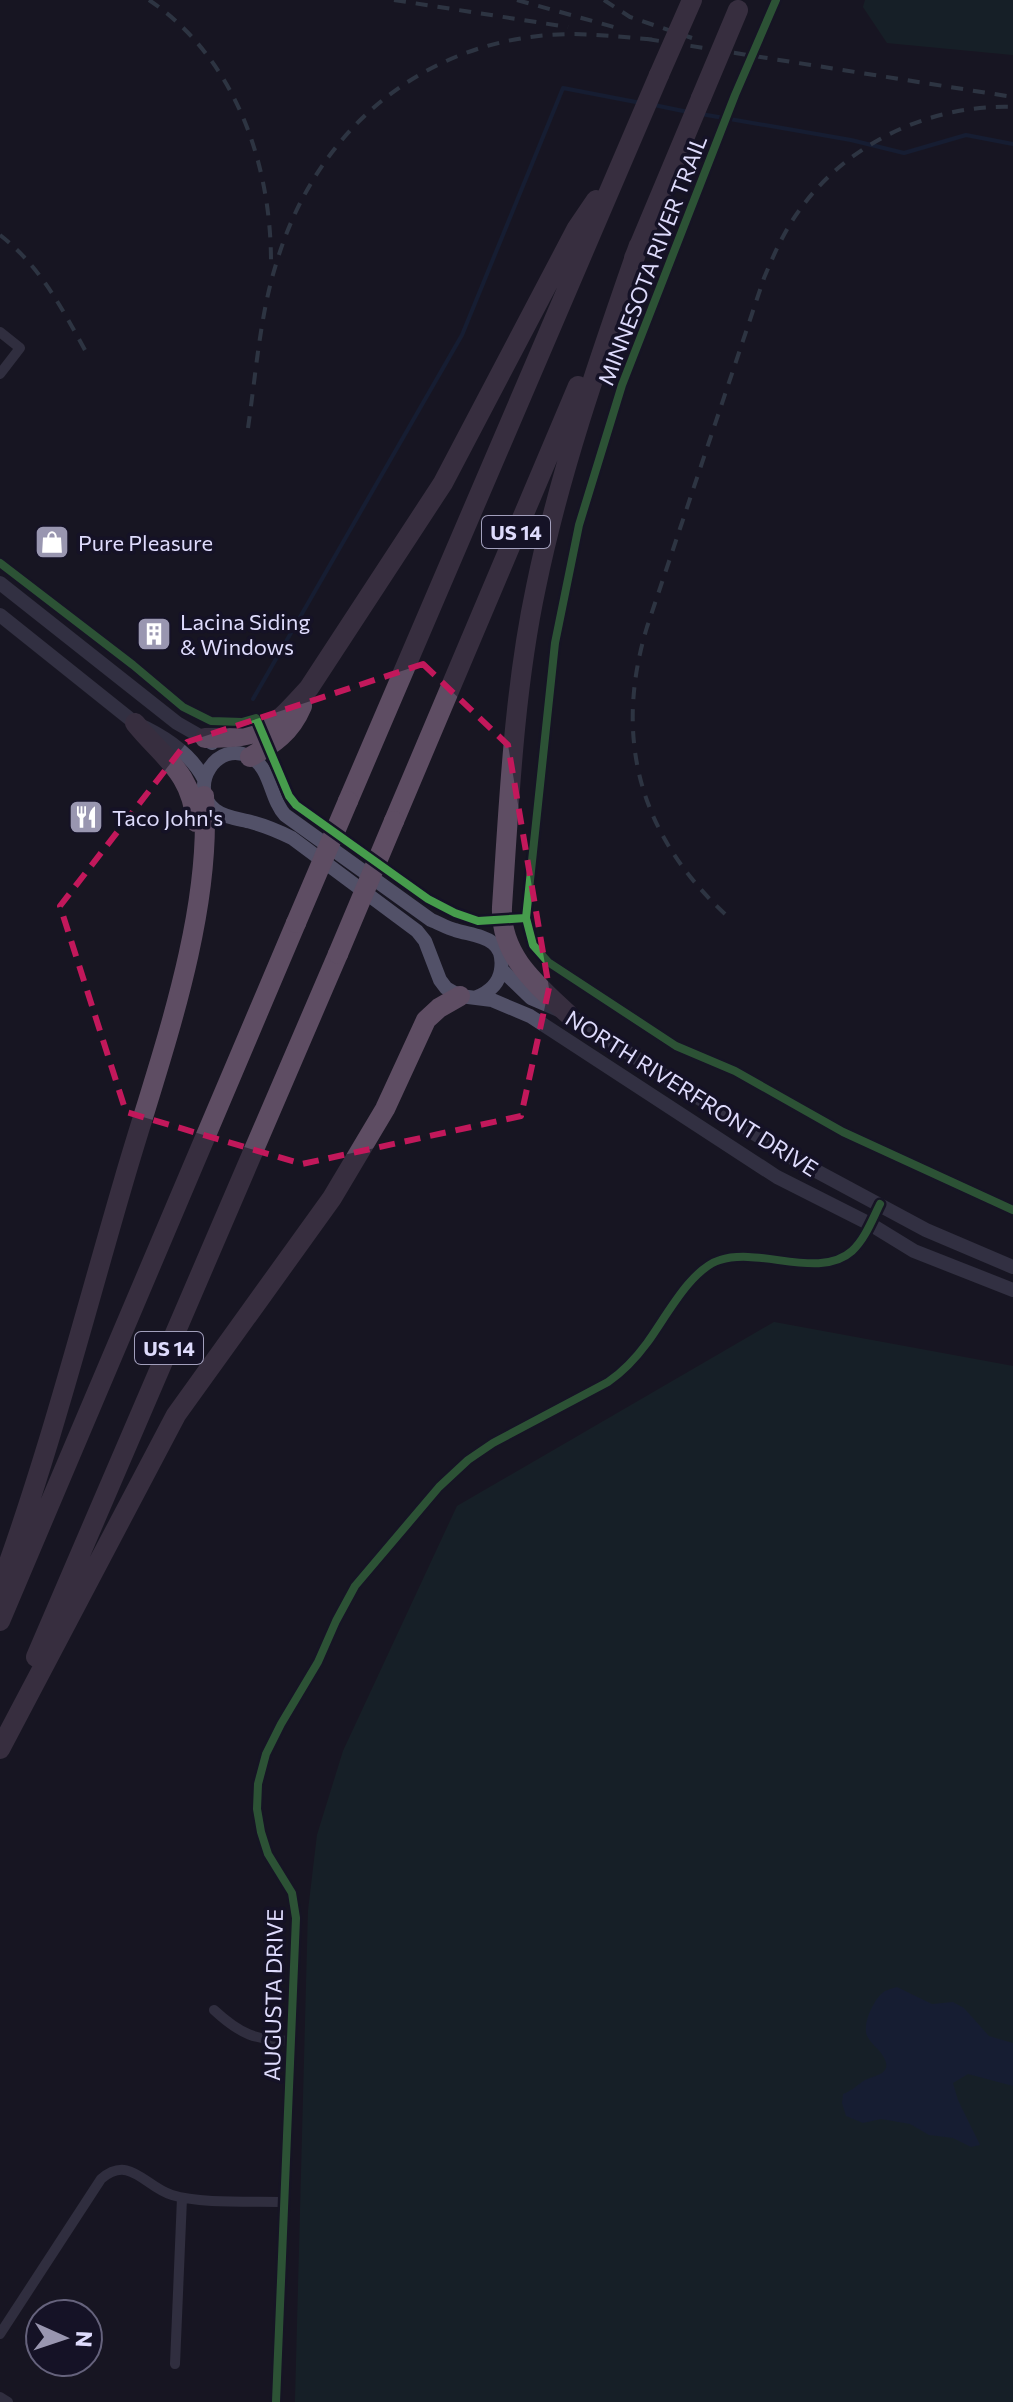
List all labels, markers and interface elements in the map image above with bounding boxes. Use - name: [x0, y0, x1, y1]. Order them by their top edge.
- street label: MINNESOTA RIVER TRAIL: [592, 131, 712, 389]
- road number: US 14: [482, 516, 550, 548]
- shop icon: Pure Pleasure: [33, 523, 71, 561]
- place label: Pure Pleasure: [78, 529, 213, 556]
- place label: Lacina Siding & Windows: [180, 608, 310, 660]
- building icon: Lacina Siding & Windows: [135, 615, 173, 653]
- restaurant icon: Taco John's: [67, 798, 105, 836]
- place label: Taco John's: [112, 804, 223, 831]
- street label: NORTH RIVERFRONT DRIVE: [561, 1004, 823, 1182]
- road number: US 14: [135, 1332, 203, 1364]
- street label: AUGUSTA DRIVE: [258, 1909, 288, 2081]
- north arrow: [24, 2298, 104, 2378]
- text: N: [71, 2330, 98, 2348]

